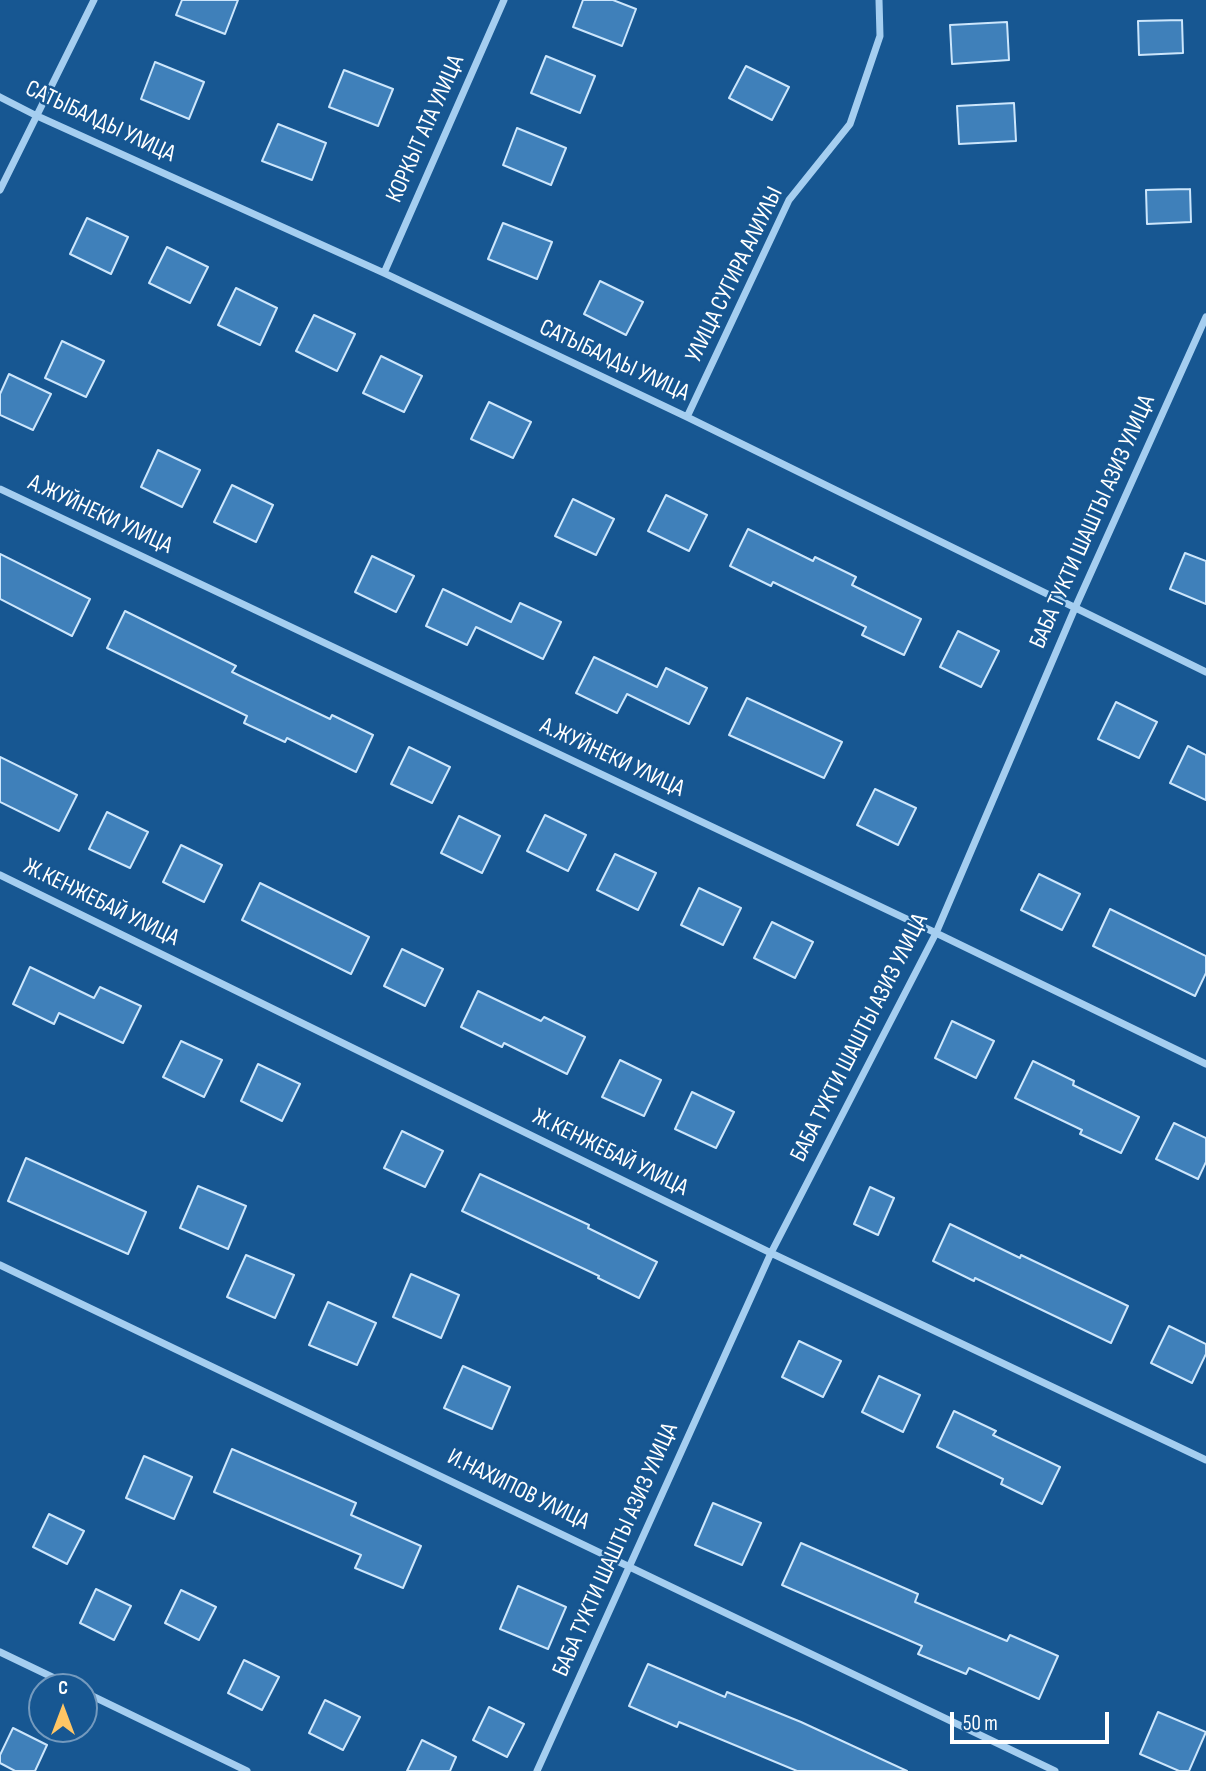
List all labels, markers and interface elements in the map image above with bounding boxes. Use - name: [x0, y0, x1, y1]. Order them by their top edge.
- street label: КОРКЫТ АТА УЛИЦА: [381, 51, 471, 207]
- street label: САТЫБАЛДЫ УЛИЦА: [20, 75, 180, 169]
- street label: УЛИЦА СУГИРА АЛИУЛЫ: [680, 183, 790, 367]
- street label: САТЫБАЛДЫ УЛИЦА: [534, 314, 694, 408]
- street label: БАБА ТУКТИ ШАШТЫ АЗИЗ УЛИЦА: [1024, 391, 1162, 653]
- street label: А.ЖУЙНЕКИ УЛИЦА: [23, 469, 177, 561]
- street label: А.ЖУЙНЕКИ УЛИЦА: [535, 712, 689, 804]
- street label: Ж.КЕНЖЕБАЙ УЛИЦА: [19, 853, 183, 953]
- street label: БАБА ТУКТИ ШАШТЫ АЗИЗ УЛИЦА: [785, 909, 935, 1167]
- street label: Ж.КЕНЖЕБАЙ УЛИЦА: [528, 1103, 692, 1203]
- street label: БАБА ТУКТИ ШАШТЫ АЗИЗ УЛИЦА: [547, 1419, 685, 1681]
- street label: И.НАХИПОВ УЛИЦА: [442, 1443, 594, 1537]
- north arrow: [28, 1673, 98, 1743]
- text: С: [58, 1677, 68, 1700]
- scale bar: [954, 1698, 1113, 1742]
- text: 50 m: [963, 1711, 998, 1736]

